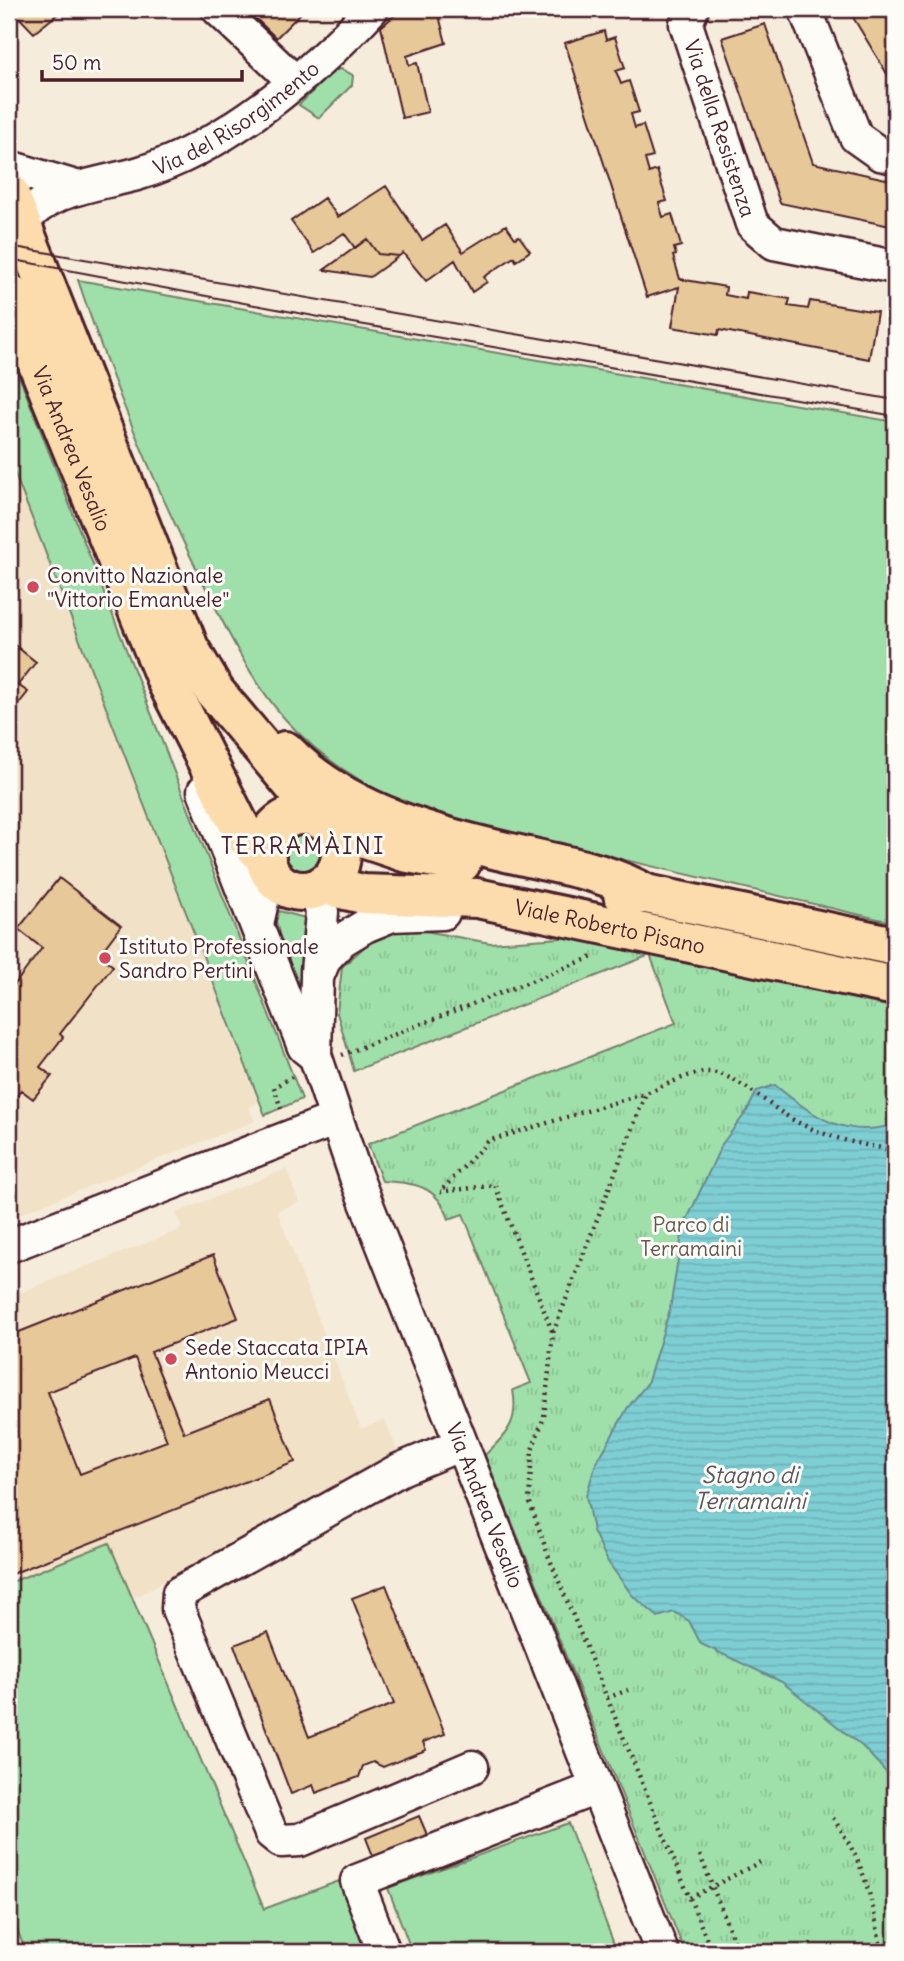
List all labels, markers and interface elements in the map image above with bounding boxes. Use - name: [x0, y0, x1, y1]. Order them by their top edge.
- street label: Via della Resistenza: [679, 36, 762, 220]
- scale bar: [42, 38, 242, 82]
- text: 50 m: [52, 49, 101, 76]
- street label: Via del Risorgimento: [149, 54, 325, 181]
- street label: Via Andrea Vesalio: [27, 362, 118, 535]
- place label: Convitto Nazionale "Vittorio Emanuele": [47, 562, 229, 613]
- marker: Convitto Nazionale "Vittorio Emanuele": [25, 579, 41, 595]
- district label: TERRAMÀINI: [220, 830, 386, 860]
- street label: Viale Roberto Pisano: [512, 893, 708, 959]
- place label: Istituto Professionale Sandro Pertini: [119, 933, 319, 984]
- marker: Istituto Professionale Sandro Pertini: [97, 950, 113, 966]
- park label: Parco di Terramaini: [640, 1211, 742, 1262]
- place label: Sede Staccata IPIA Antonio Meucci: [185, 1334, 368, 1385]
- marker: Sede Staccata IPIA Antonio Meucci: [163, 1351, 179, 1367]
- street label: Via Andrea Vesalio: [441, 1419, 530, 1592]
- water label: Stagno di Terramaini: [694, 1460, 809, 1515]

